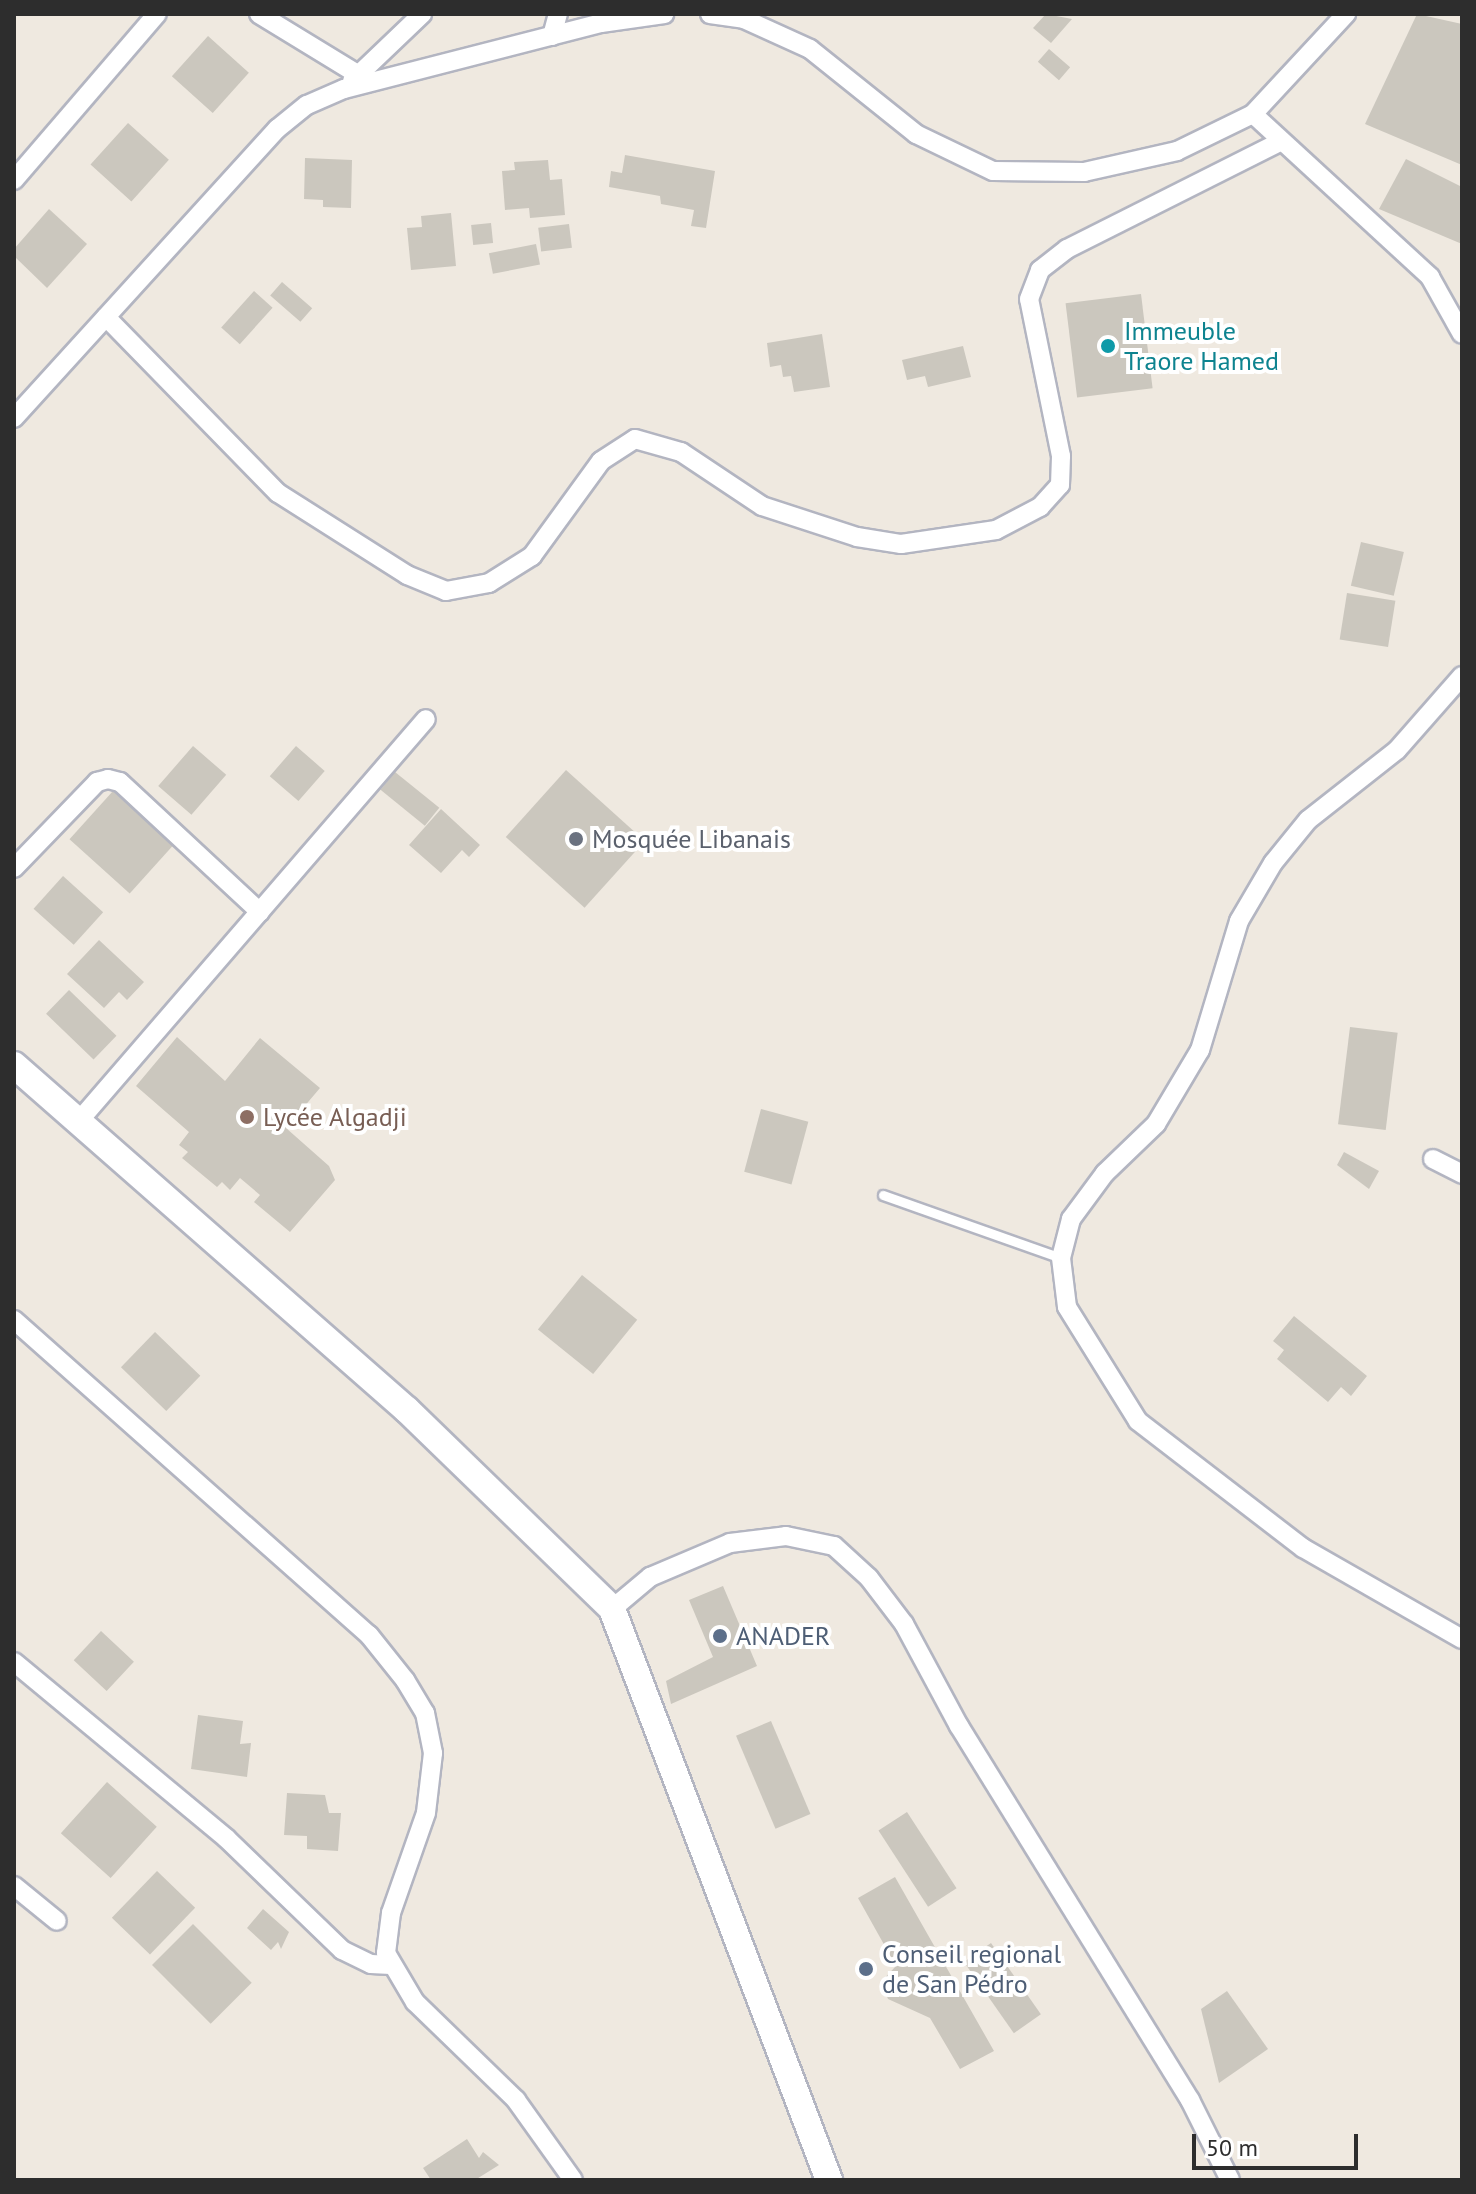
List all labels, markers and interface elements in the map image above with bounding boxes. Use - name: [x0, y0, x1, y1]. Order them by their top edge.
- place label: Immeuble Traore Hamed: [1124, 315, 1279, 376]
- marker: Immeuble Traore Hamed: [1099, 337, 1117, 355]
- place label: Mosquée Libanais: [592, 823, 791, 855]
- marker: Mosquée Libanais: [567, 830, 585, 848]
- place label: Lycée Algadji: [263, 1101, 407, 1133]
- marker: Lycée Algadji: [238, 1108, 256, 1126]
- place label: ANADER: [736, 1620, 830, 1652]
- marker: ANADER: [711, 1627, 729, 1645]
- place label: Conseil regional de San Pédro: [882, 1938, 1061, 2000]
- marker: Conseil regional de San Pédro: [857, 1960, 875, 1978]
- scale bar: [1196, 2118, 1362, 2168]
- text: 50 m: [1206, 2132, 1258, 2163]

